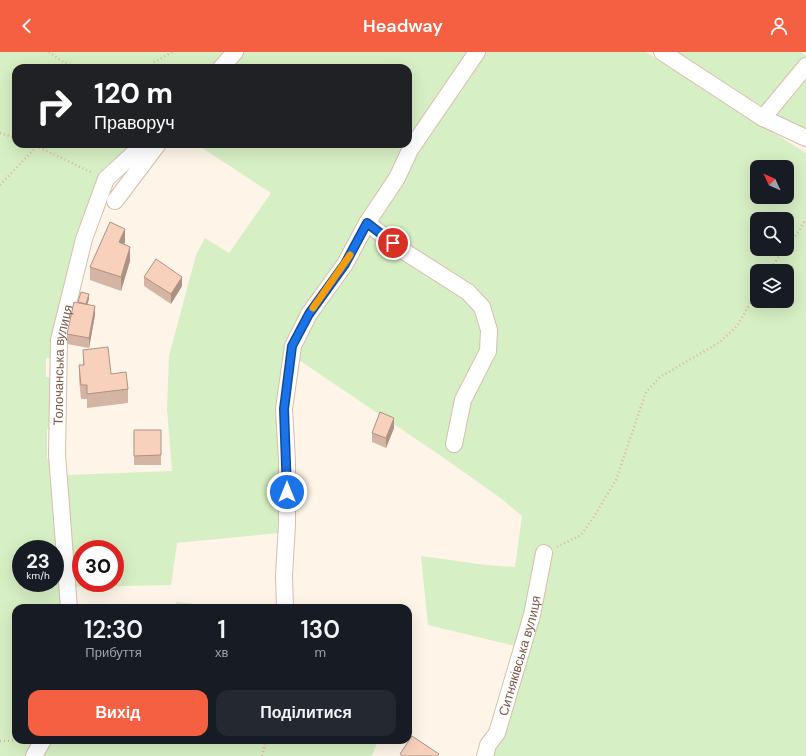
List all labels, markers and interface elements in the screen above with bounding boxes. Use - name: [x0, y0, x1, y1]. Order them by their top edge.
- text: Headway: [363, 14, 443, 38]
- icon: back: [16, 15, 38, 37]
- icon: person: [768, 15, 790, 37]
- text: 120 m: [94, 75, 173, 112]
- icon: right: [28, 80, 80, 132]
- text: Праворуч: [94, 111, 175, 135]
- north arrow: [750, 160, 794, 204]
- map controls: [750, 160, 794, 308]
- button: search: [750, 212, 794, 256]
- pin: [376, 226, 410, 260]
- icon: arrive: [382, 232, 404, 254]
- button: layers: [750, 264, 794, 308]
- street label: Толочанська вулиця: [50, 303, 77, 426]
- position arrow: [266, 471, 308, 513]
- speed limit sign: 30: [72, 540, 124, 592]
- text: 23: [26, 548, 50, 574]
- text: km/h: [26, 569, 50, 582]
- street label: Ситняківська вулиця: [495, 594, 545, 718]
- text: 12:30: [84, 614, 143, 645]
- text: 1: [218, 614, 226, 645]
- text: 130: [300, 614, 340, 645]
- text: Прибуття: [85, 644, 142, 661]
- text: хв: [215, 644, 228, 661]
- text: m: [314, 644, 326, 661]
- button: Вихід: [28, 690, 208, 736]
- button: Поділитися: [216, 690, 396, 736]

